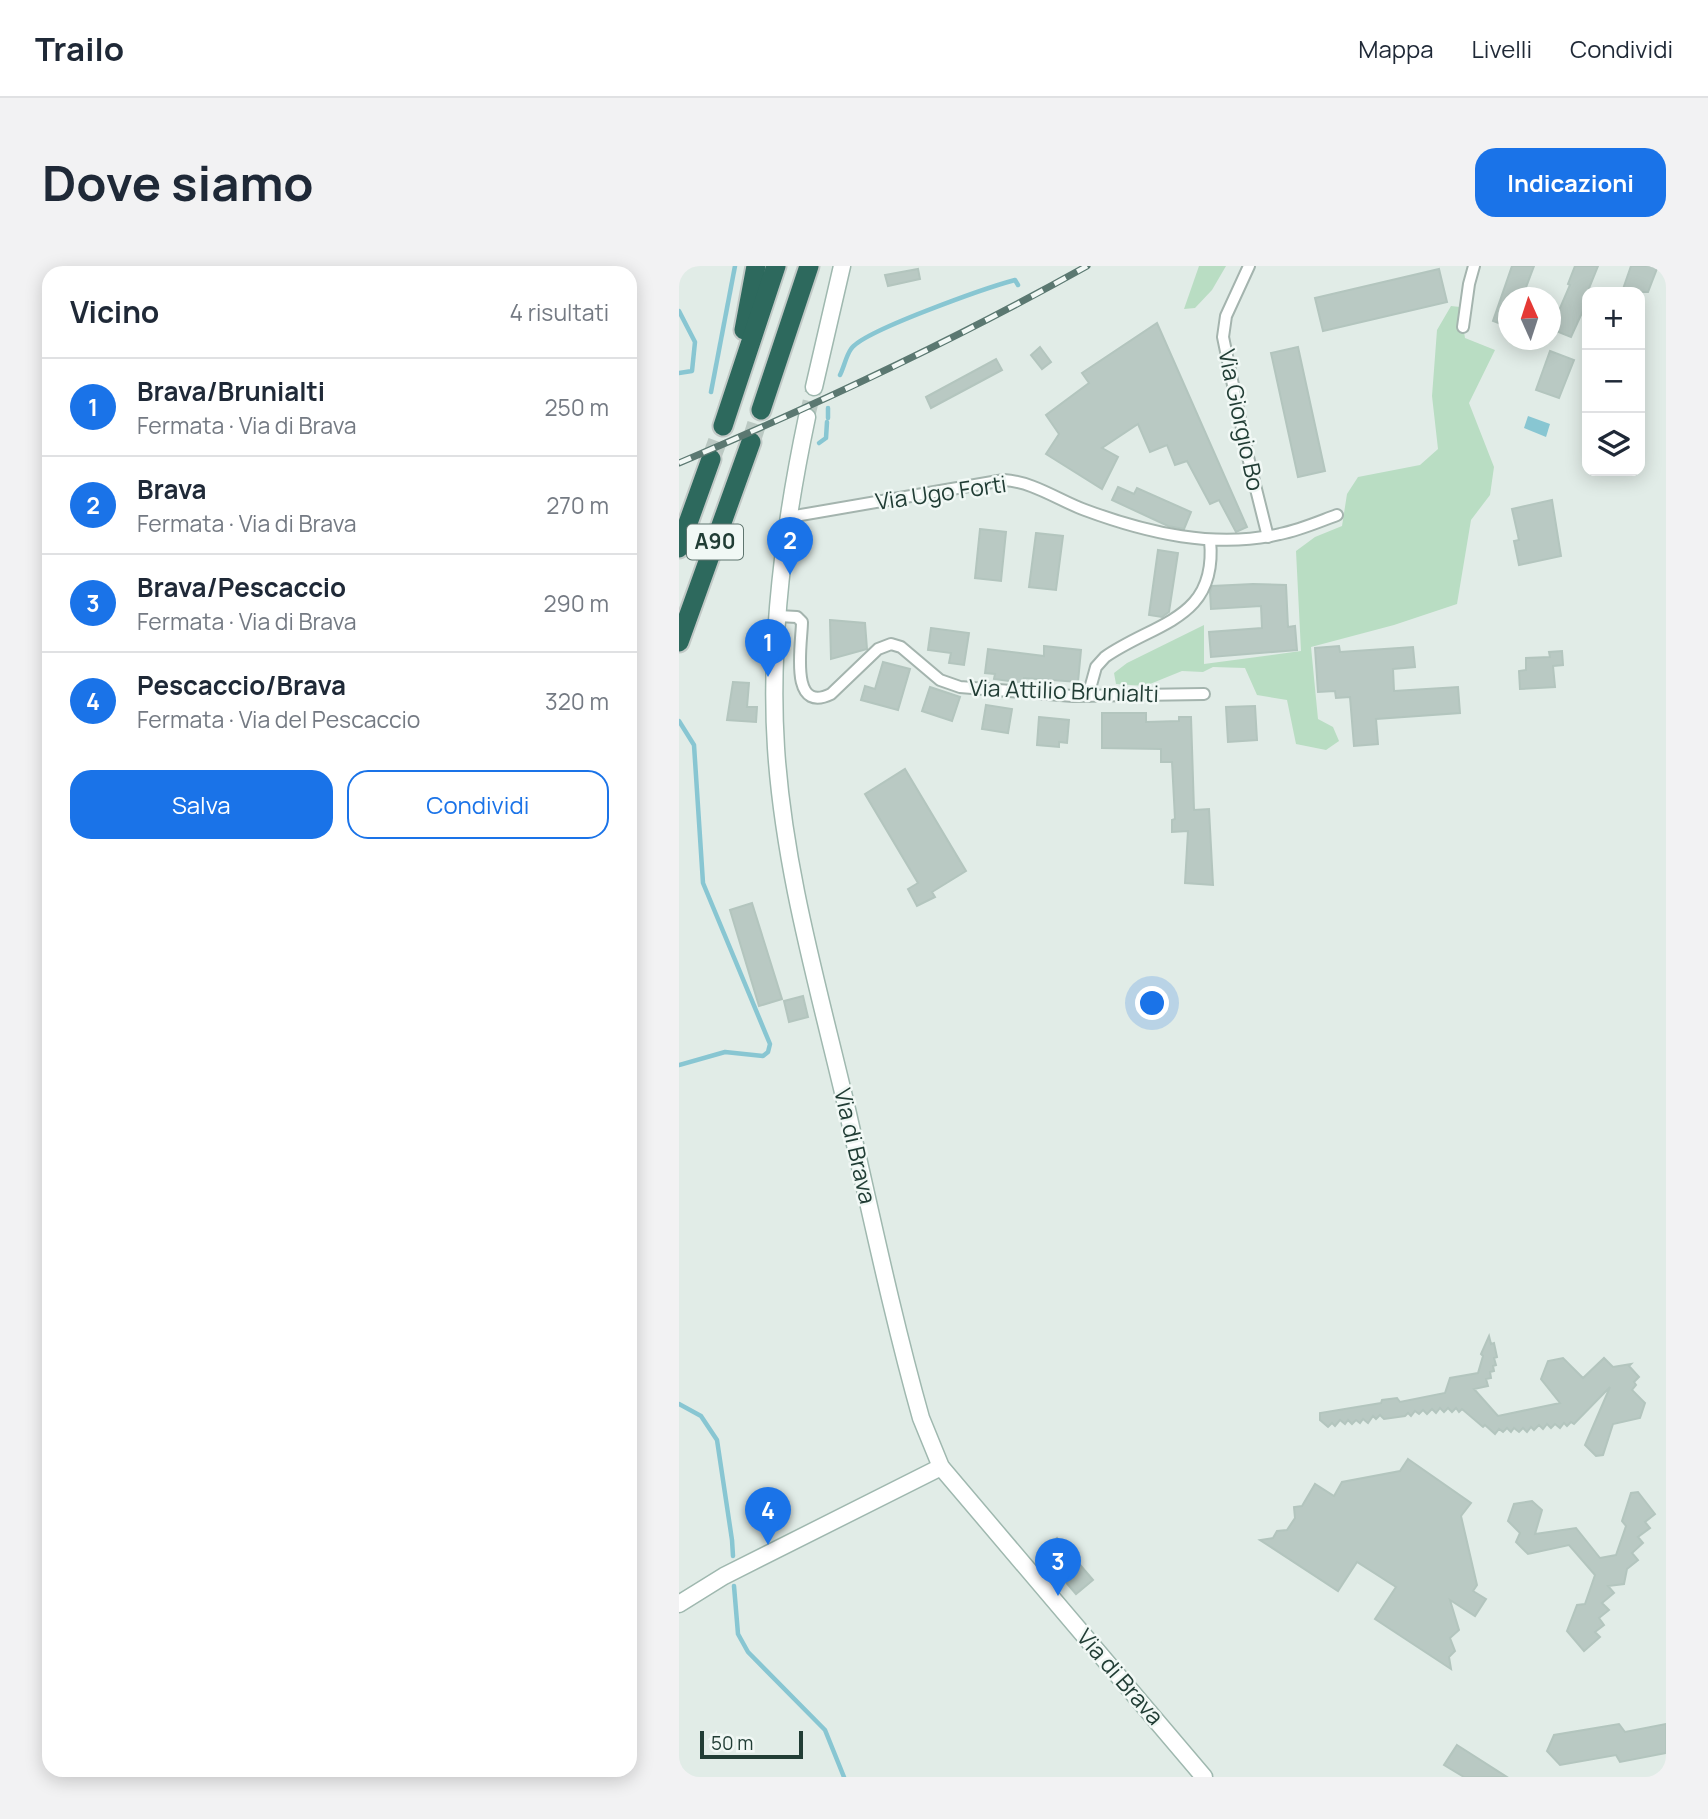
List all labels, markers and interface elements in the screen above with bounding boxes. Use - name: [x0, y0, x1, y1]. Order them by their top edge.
- text: Trailo: [35, 26, 124, 71]
- text: Mappa: [1358, 32, 1434, 65]
- text: Livelli: [1472, 32, 1532, 65]
- text: Condividi: [1570, 32, 1673, 65]
- button: Indicazioni: [1475, 148, 1666, 217]
- text: Dove siamo: [42, 149, 313, 216]
- north arrow: [1498, 287, 1561, 350]
- map controls: [1582, 287, 1645, 476]
- button: +: [1582, 287, 1645, 350]
- text: Vicino: [70, 291, 159, 332]
- text: 4 risultati: [510, 296, 609, 328]
- street label: Via Giorgio Bo: [1211, 346, 1273, 494]
- button: −: [1582, 350, 1645, 413]
- text: Brava/Brunialti: [137, 373, 325, 409]
- text: 1: [88, 391, 98, 423]
- text: 250 m: [544, 391, 609, 423]
- text: Fermata · Via di Brava: [137, 409, 356, 441]
- button: layers: [1582, 413, 1645, 476]
- street label: Via Ugo Forti: [873, 467, 1008, 517]
- text: Brava: [137, 471, 207, 507]
- text: 2: [86, 489, 100, 521]
- text: 270 m: [546, 489, 609, 521]
- text: Fermata · Via di Brava: [137, 507, 356, 539]
- pin: 2: [767, 517, 813, 575]
- road number: A90: [687, 524, 743, 560]
- text: Brava/Pescaccio: [137, 569, 346, 605]
- text: 3: [86, 587, 100, 619]
- text: 290 m: [543, 587, 609, 619]
- text: Fermata · Via di Brava: [137, 605, 356, 637]
- pin: 1: [745, 619, 791, 677]
- text: Pescaccio/Brava: [137, 667, 346, 703]
- street label: Via Attilio Brunialti: [969, 671, 1159, 709]
- text: 4: [86, 685, 100, 717]
- text: 320 m: [545, 685, 609, 717]
- text: Fermata · Via del Pescaccio: [137, 703, 420, 735]
- button: Salva: [70, 770, 333, 839]
- button: Condividi: [347, 770, 609, 839]
- your location: [1135, 986, 1169, 1020]
- street label: Via di Brava: [827, 1085, 885, 1207]
- pin: 4: [745, 1487, 791, 1545]
- pin: 3: [1035, 1538, 1081, 1596]
- street label: Via di Brava: [1070, 1621, 1171, 1731]
- scale bar: [700, 1728, 803, 1760]
- text: 50 m: [711, 1730, 753, 1756]

